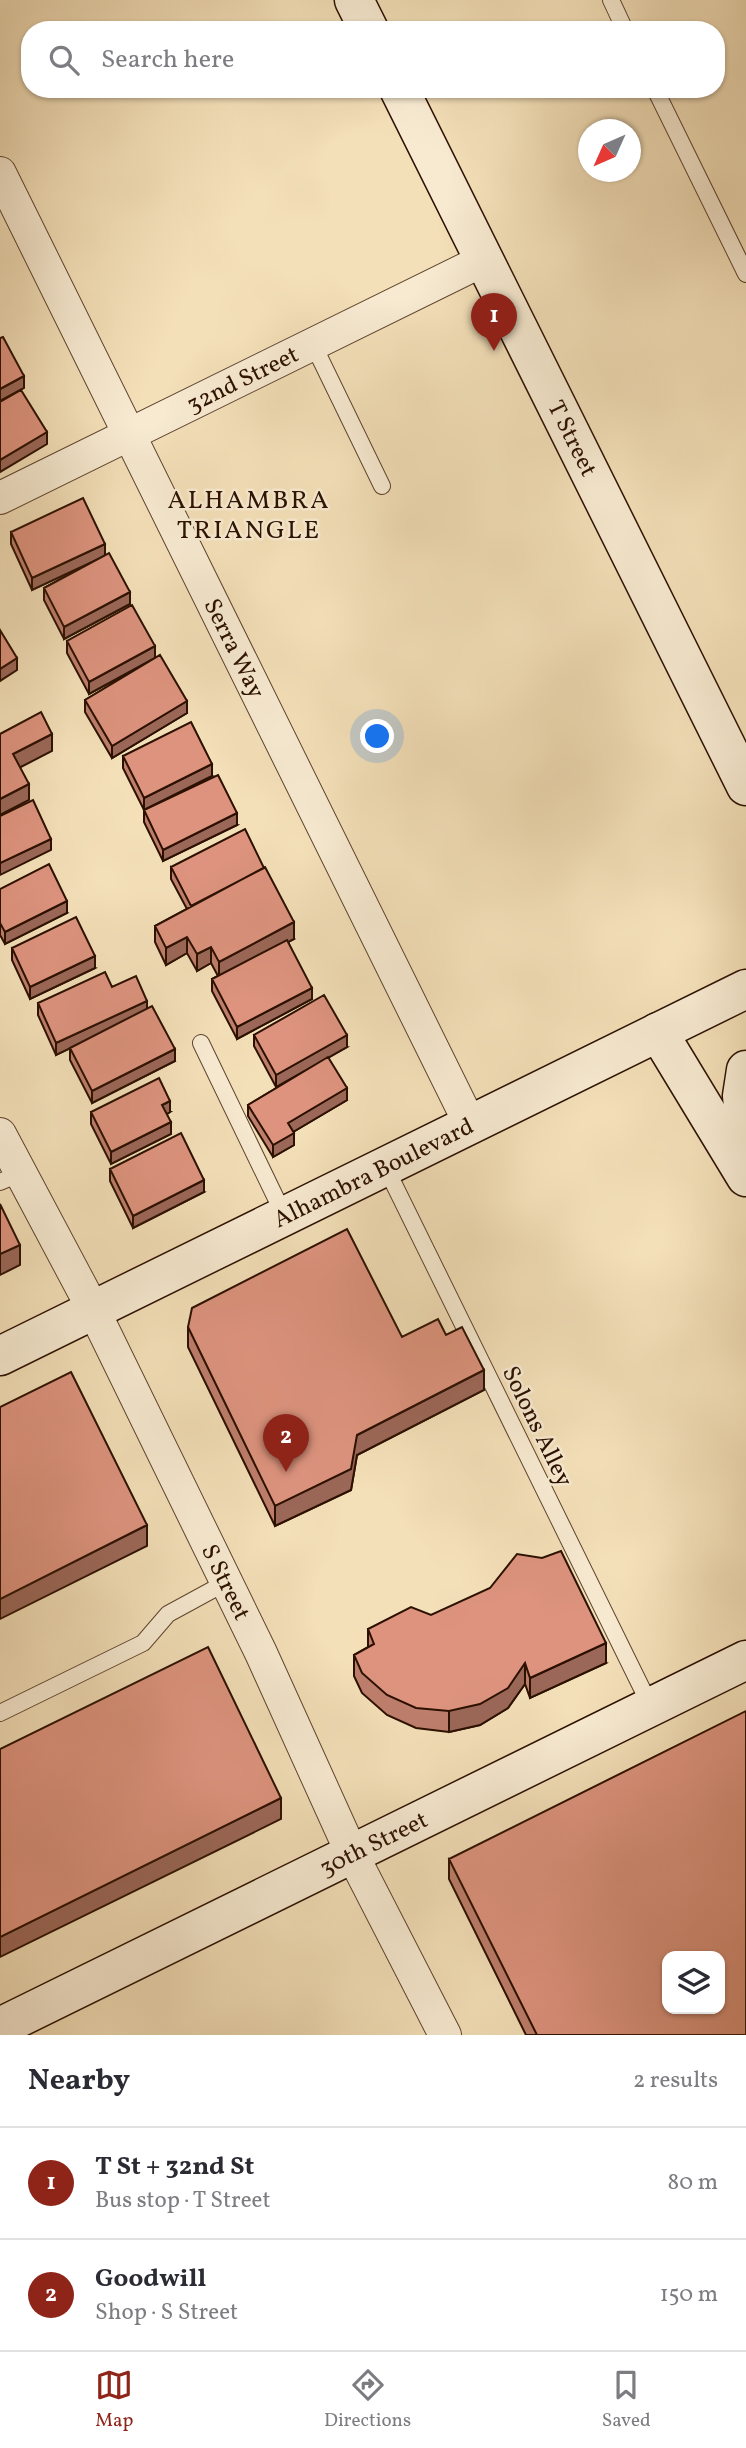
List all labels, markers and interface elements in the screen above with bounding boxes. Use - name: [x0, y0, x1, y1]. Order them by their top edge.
- search box: [21, 21, 725, 98]
- icon: search: [45, 41, 83, 79]
- text: Search here: [101, 42, 234, 78]
- north arrow: [578, 119, 641, 182]
- pin: 1: [471, 293, 517, 351]
- street label: 32nd Street: [181, 339, 305, 423]
- street label: T Street: [538, 395, 604, 483]
- district label: ALHAMBRA TRIANGLE: [167, 483, 331, 549]
- street label: Serra Way: [194, 593, 272, 705]
- your location: [360, 719, 394, 753]
- street label: Alhambra Boulevard: [268, 1110, 480, 1238]
- street label: Solons Alley: [492, 1361, 580, 1493]
- pin: 2: [263, 1414, 309, 1472]
- street label: S Street: [191, 1539, 258, 1627]
- street label: 30th Street: [314, 1804, 434, 1886]
- map controls: [662, 1951, 725, 2014]
- button: layers: [662, 1951, 725, 2014]
- text: Nearby: [28, 2060, 130, 2102]
- text: 2 results: [633, 2065, 718, 2097]
- text: T St + 32nd St: [95, 2149, 254, 2185]
- text: 1: [46, 2167, 56, 2199]
- text: 80 m: [668, 2167, 718, 2199]
- text: Bus stop · T Street: [95, 2185, 271, 2217]
- text: Goodwill: [95, 2261, 206, 2297]
- text: 2: [45, 2279, 57, 2311]
- text: 150 m: [660, 2279, 718, 2311]
- text: Shop · S Street: [95, 2297, 238, 2329]
- tab: Map: [95, 2366, 133, 2434]
- tab: Directions: [324, 2366, 411, 2434]
- tab: Saved: [602, 2366, 651, 2434]

